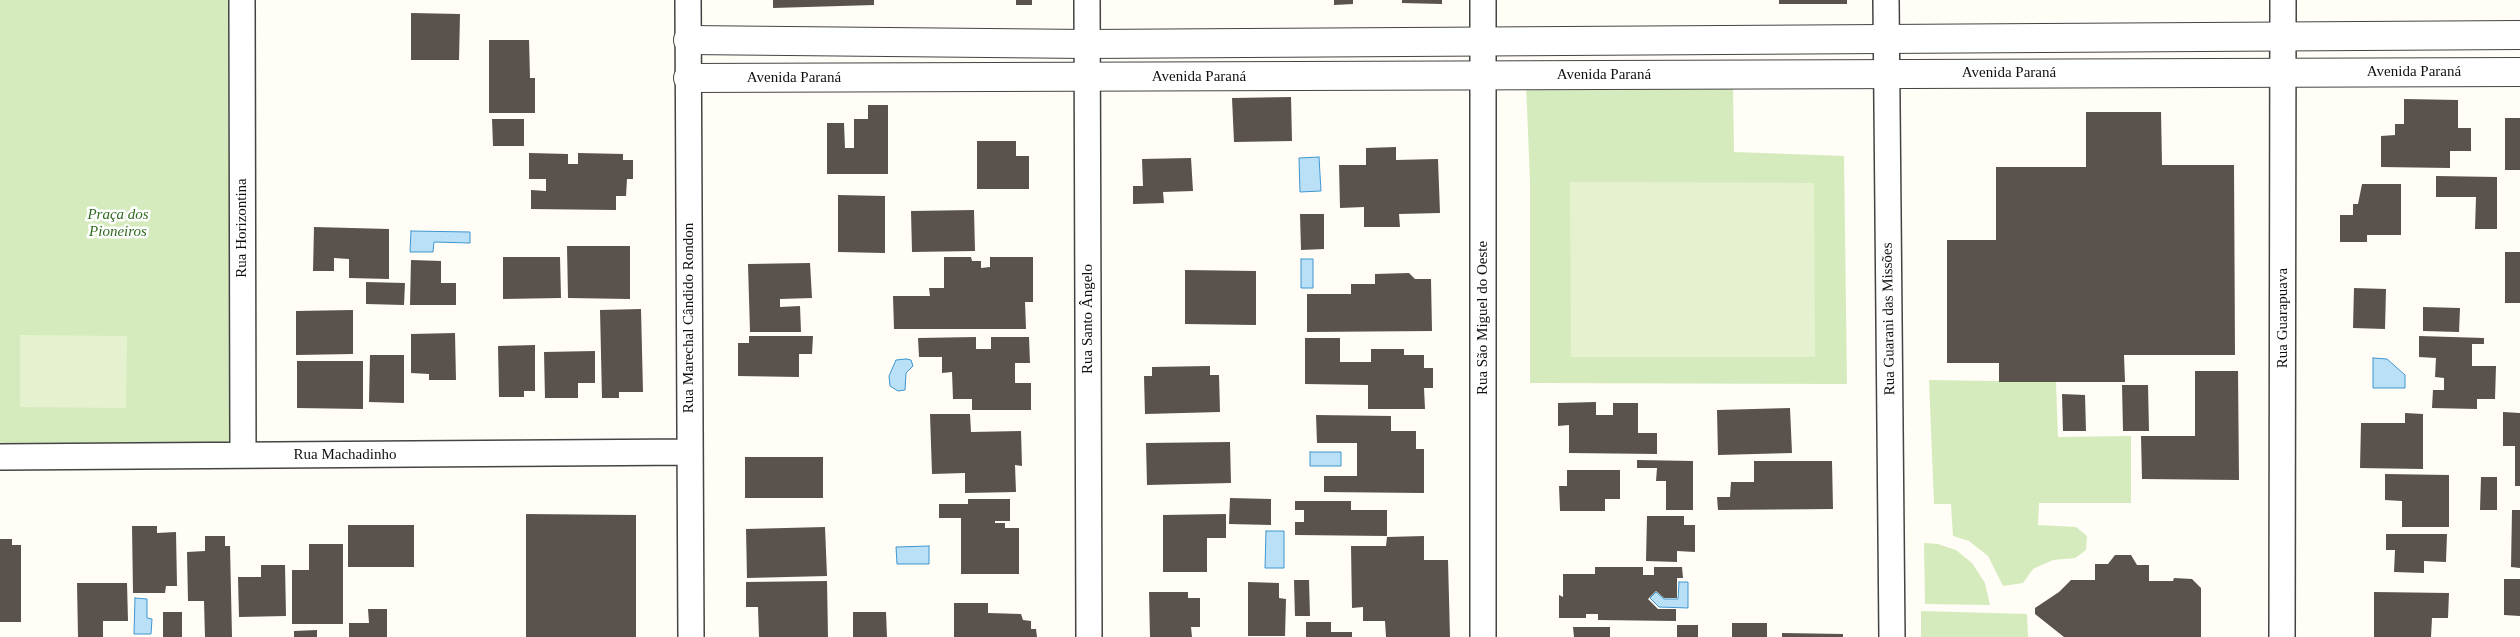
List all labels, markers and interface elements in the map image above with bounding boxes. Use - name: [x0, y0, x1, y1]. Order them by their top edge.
- street label: Avenida Paraná: [2367, 63, 2461, 81]
- street label: Avenida Paraná: [1962, 64, 2056, 82]
- street label: Avenida Paraná: [1557, 66, 1651, 84]
- street label: Avenida Paraná: [1152, 68, 1246, 86]
- street label: Avenida Paraná: [747, 69, 841, 87]
- street label: Rua Horizontina: [233, 178, 251, 278]
- park label: Praça dos Pioneiros: [87, 206, 149, 241]
- street label: Rua Marechal Cândido Rondon: [680, 223, 698, 413]
- street label: Rua São Miguel do Oeste: [1474, 241, 1492, 395]
- street label: Rua Guarani das Missões: [1879, 242, 1899, 396]
- street label: Rua Santo Ângelo: [1079, 264, 1097, 374]
- street label: Rua Guarapuava: [2274, 268, 2292, 368]
- street label: Rua Machadinho: [294, 446, 396, 464]

